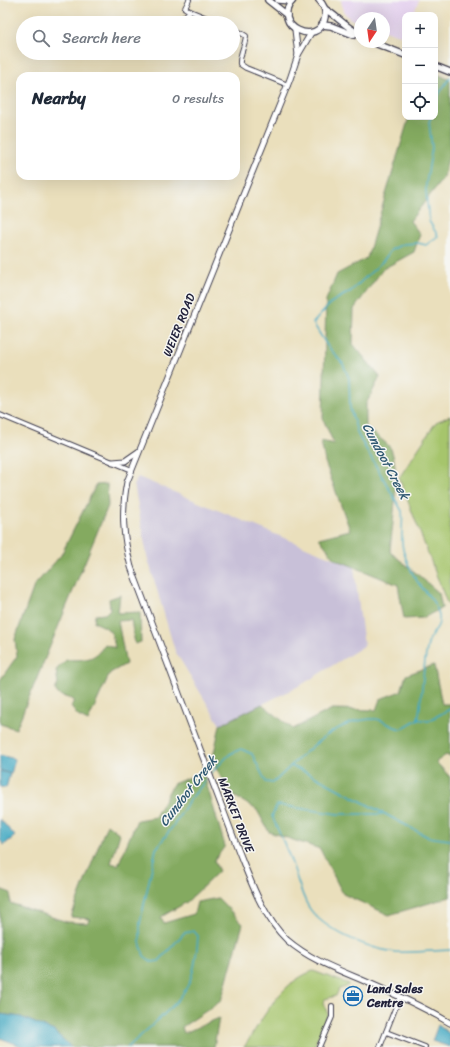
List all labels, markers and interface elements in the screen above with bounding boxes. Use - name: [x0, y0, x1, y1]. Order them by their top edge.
- north arrow: [354, 12, 390, 48]
- map controls: [402, 12, 438, 120]
- button: +: [402, 12, 438, 48]
- search box: [16, 16, 240, 60]
- text: Search here: [62, 25, 141, 51]
- icon: search: [30, 27, 52, 49]
- button: −: [402, 48, 438, 84]
- text: Nearby: [32, 83, 86, 113]
- button: locate: [402, 84, 438, 120]
- text: 0 results: [172, 87, 224, 110]
- street label: WEIER ROAD: [156, 289, 202, 360]
- water label: Cundoot Creek: [356, 418, 417, 505]
- water label: Cundoot Creek: [153, 749, 224, 831]
- street label: MARKET DRIVE: [211, 774, 261, 857]
- place label: Land Sales Centre: [366, 978, 423, 1014]
- office icon: Land Sales Centre: [342, 985, 364, 1007]

